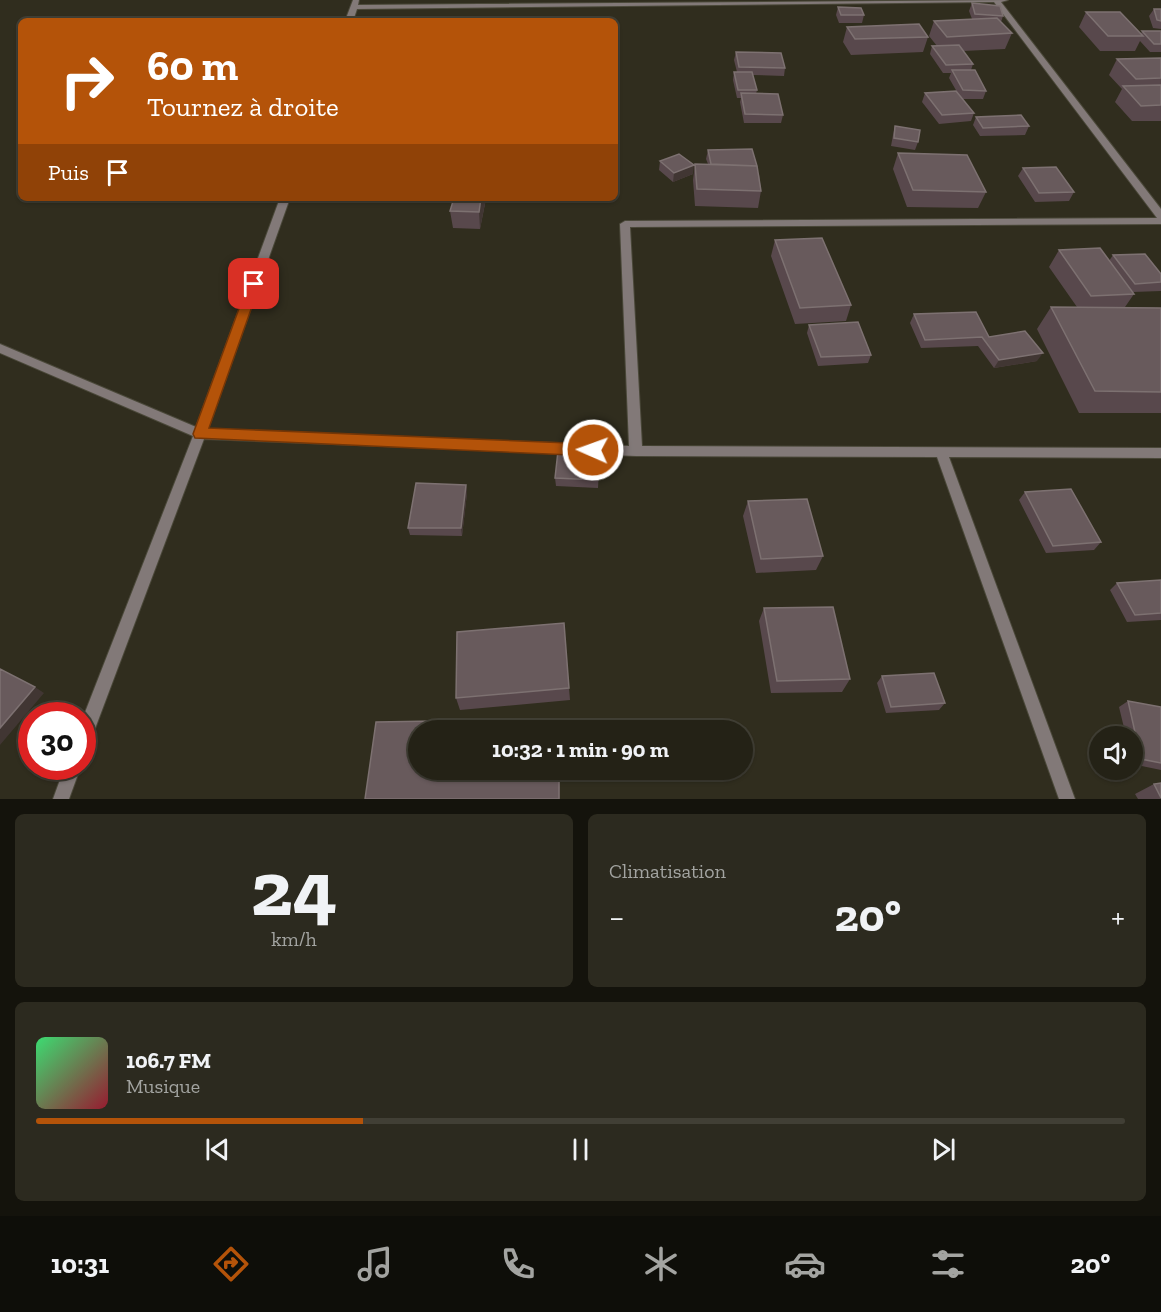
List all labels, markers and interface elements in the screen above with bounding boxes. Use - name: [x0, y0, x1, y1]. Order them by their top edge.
- text: 60 m: [147, 40, 238, 91]
- icon: right: [48, 42, 126, 120]
- text: Tournez à droite: [147, 91, 339, 123]
- icon: arrive: [101, 156, 134, 189]
- text: Puis: [48, 159, 89, 186]
- pin: [228, 258, 279, 309]
- icon: arrive: [237, 267, 270, 300]
- position arrow: [561, 418, 625, 482]
- speed limit sign: 30: [18, 702, 96, 780]
- map controls: [1089, 726, 1143, 780]
- button: sound: [1089, 726, 1143, 780]
- text: 10:32 · 1 min · 90 m: [492, 736, 669, 763]
- text: 24: [251, 841, 337, 935]
- text: Climatisation: [609, 859, 726, 883]
- text: 20°: [835, 889, 901, 943]
- text: −: [609, 897, 624, 936]
- text: +: [1111, 897, 1125, 936]
- text: km/h: [271, 927, 317, 951]
- text: 106.7 FM: [126, 1047, 211, 1074]
- text: Musique: [126, 1074, 200, 1098]
- icon: previous: [201, 1133, 234, 1166]
- icon: pause: [564, 1133, 597, 1166]
- icon: next: [927, 1133, 960, 1166]
- icon: directions: [210, 1243, 252, 1285]
- icon: music: [354, 1243, 396, 1285]
- icon: phone: [497, 1243, 539, 1285]
- icon: climate: [640, 1243, 682, 1285]
- icon: car: [784, 1243, 826, 1285]
- icon: filters: [927, 1243, 969, 1285]
- text: 10:31: [51, 1248, 109, 1280]
- text: 20°: [1070, 1248, 1110, 1280]

